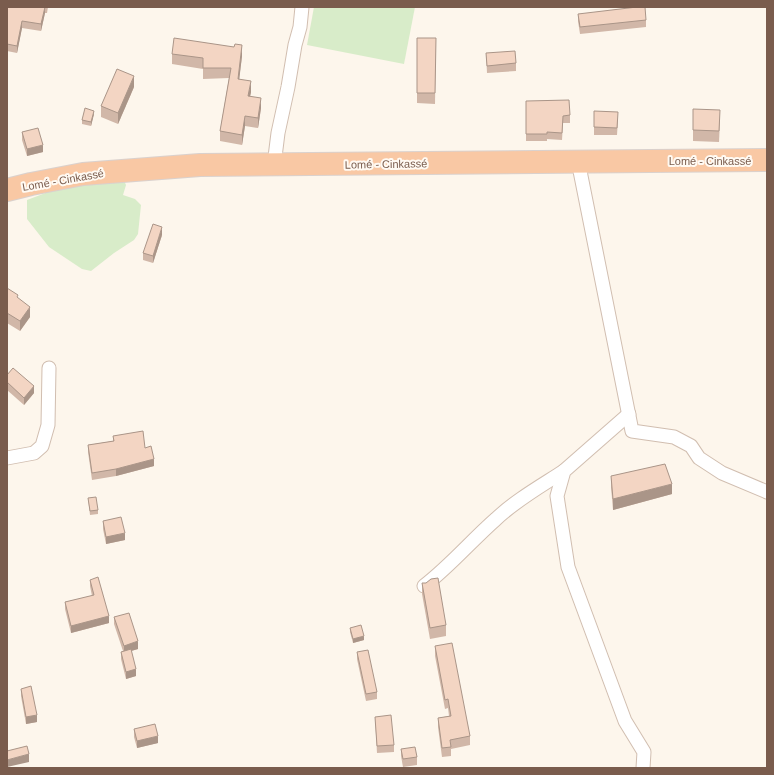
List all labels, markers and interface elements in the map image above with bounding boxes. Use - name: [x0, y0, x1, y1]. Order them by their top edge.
- street label: Lomé - Cinkassé: [669, 155, 751, 167]
- street label: Lomé - Cinkassé: [345, 157, 427, 171]
- street label: Lomé - Cinkassé: [21, 167, 105, 193]

